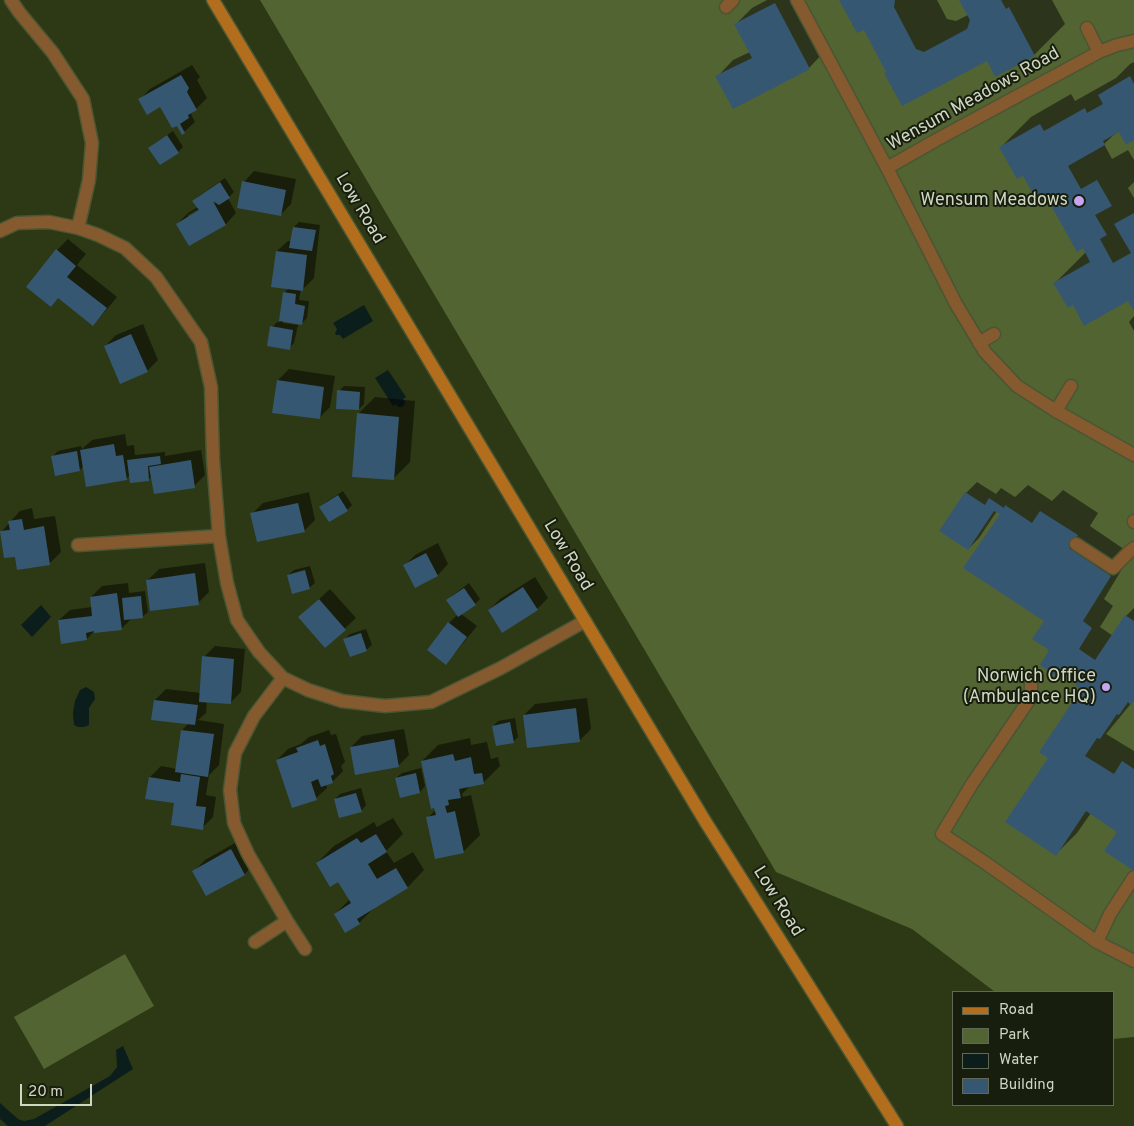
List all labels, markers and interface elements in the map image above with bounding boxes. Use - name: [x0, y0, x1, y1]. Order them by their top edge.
- street label: Wensum Meadows Road: [884, 44, 1064, 156]
- street label: Low Road: [329, 170, 389, 248]
- place label: Wensum Meadows: [920, 190, 1068, 212]
- marker: Wensum Meadows: [1072, 194, 1086, 208]
- street label: Low Road: [537, 517, 597, 595]
- place label: Norwich Office (Ambulance HQ): [963, 666, 1096, 709]
- marker: Norwich Office (Ambulance HQ): [1100, 681, 1112, 693]
- street label: Low Road: [747, 863, 807, 941]
- legend: [952, 991, 1114, 1106]
- text: Road: [999, 1001, 1034, 1020]
- text: Park: [999, 1026, 1030, 1045]
- text: Water: [999, 1051, 1038, 1070]
- scale bar: [22, 1074, 95, 1106]
- text: Building: [999, 1076, 1054, 1095]
- text: 20 m: [28, 1083, 63, 1102]

